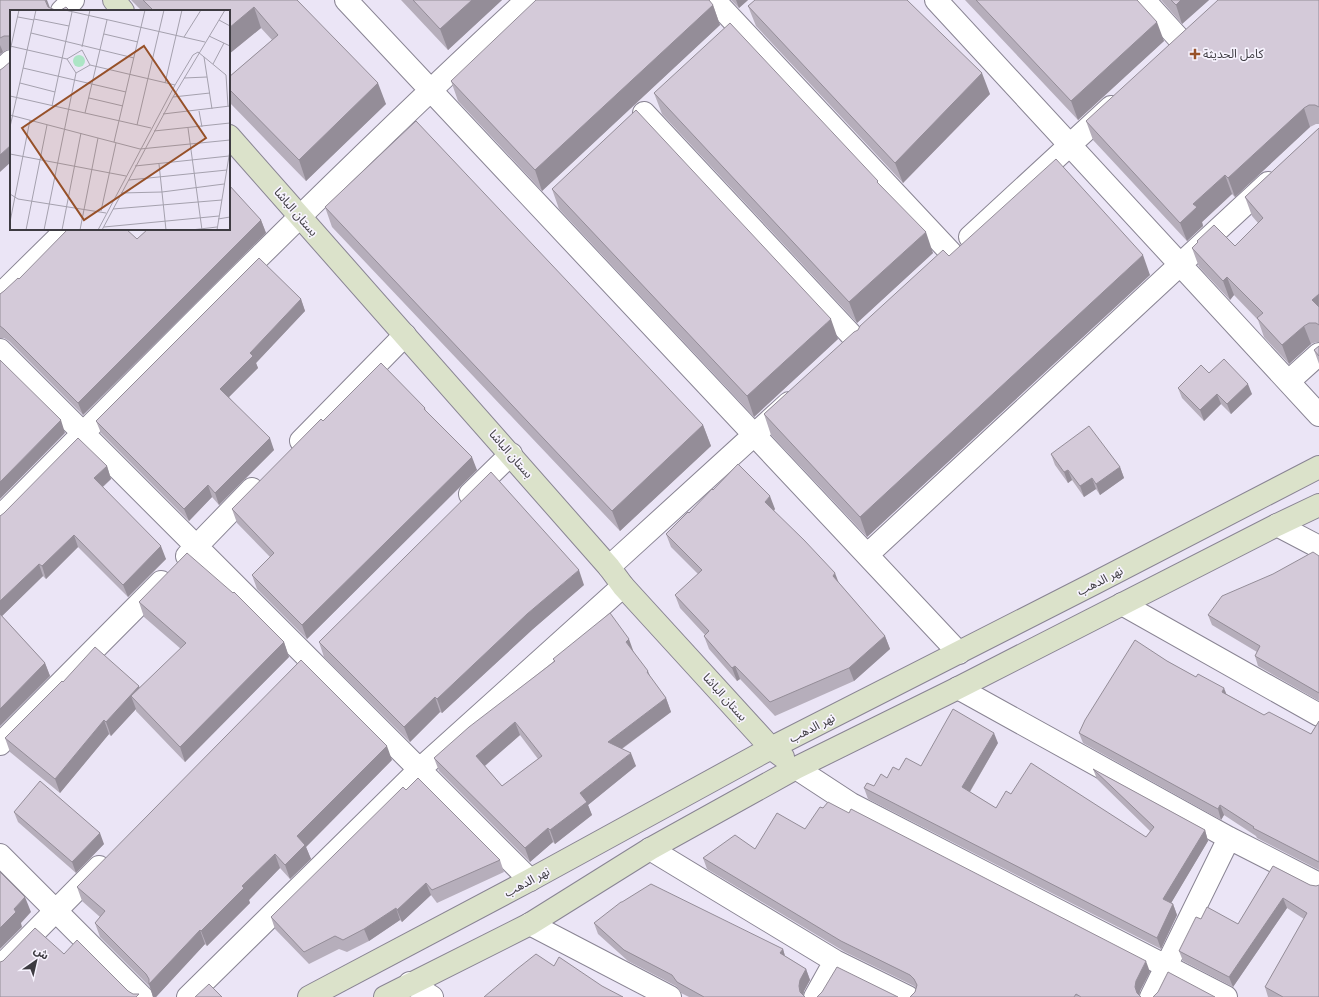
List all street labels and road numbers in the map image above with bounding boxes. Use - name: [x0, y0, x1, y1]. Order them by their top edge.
- street label: بستان الباشا: [271, 184, 321, 239]
- street label: بستان الباشا: [486, 426, 536, 481]
- street label: نهر الدهب: [1074, 563, 1125, 599]
- street label: بستان الباشا: [700, 670, 751, 724]
- street label: نهر الدهب: [786, 710, 837, 746]
- street label: نهر الدهب: [501, 863, 552, 900]

